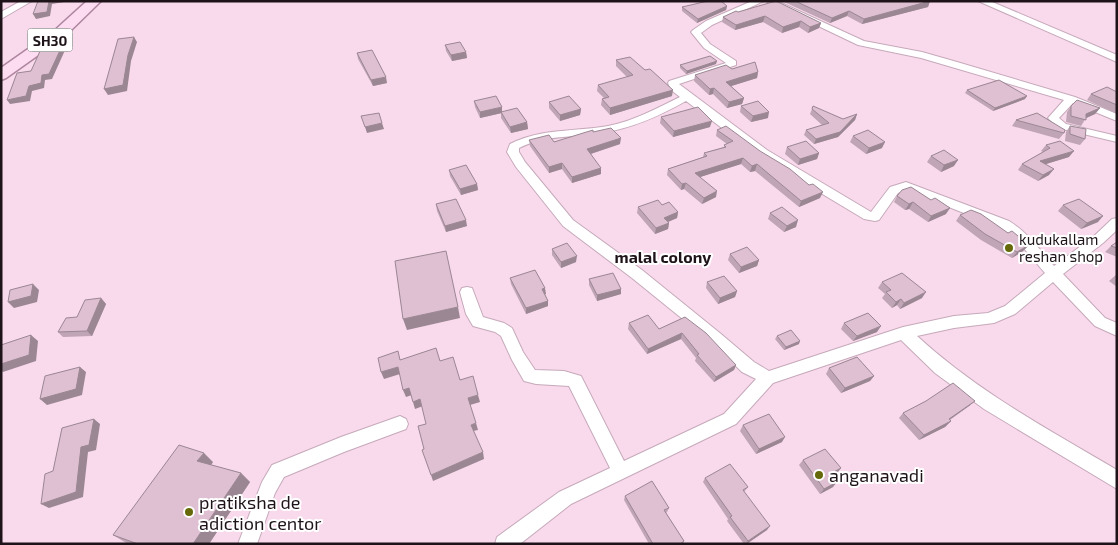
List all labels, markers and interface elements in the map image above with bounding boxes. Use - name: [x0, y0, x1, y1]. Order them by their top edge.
- road number: SH30: [28, 28, 72, 52]
- place label: kudukallam reshan shop: [1019, 230, 1103, 265]
- marker: kudukallam reshan shop: [1003, 242, 1015, 254]
- district label: malal colony: [615, 247, 711, 267]
- place label: anganavadi: [829, 464, 924, 486]
- marker: anganavadi: [813, 469, 825, 481]
- place label: pratiksha de adiction centor: [199, 491, 322, 534]
- marker: pratiksha de adiction centor: [183, 506, 195, 518]

